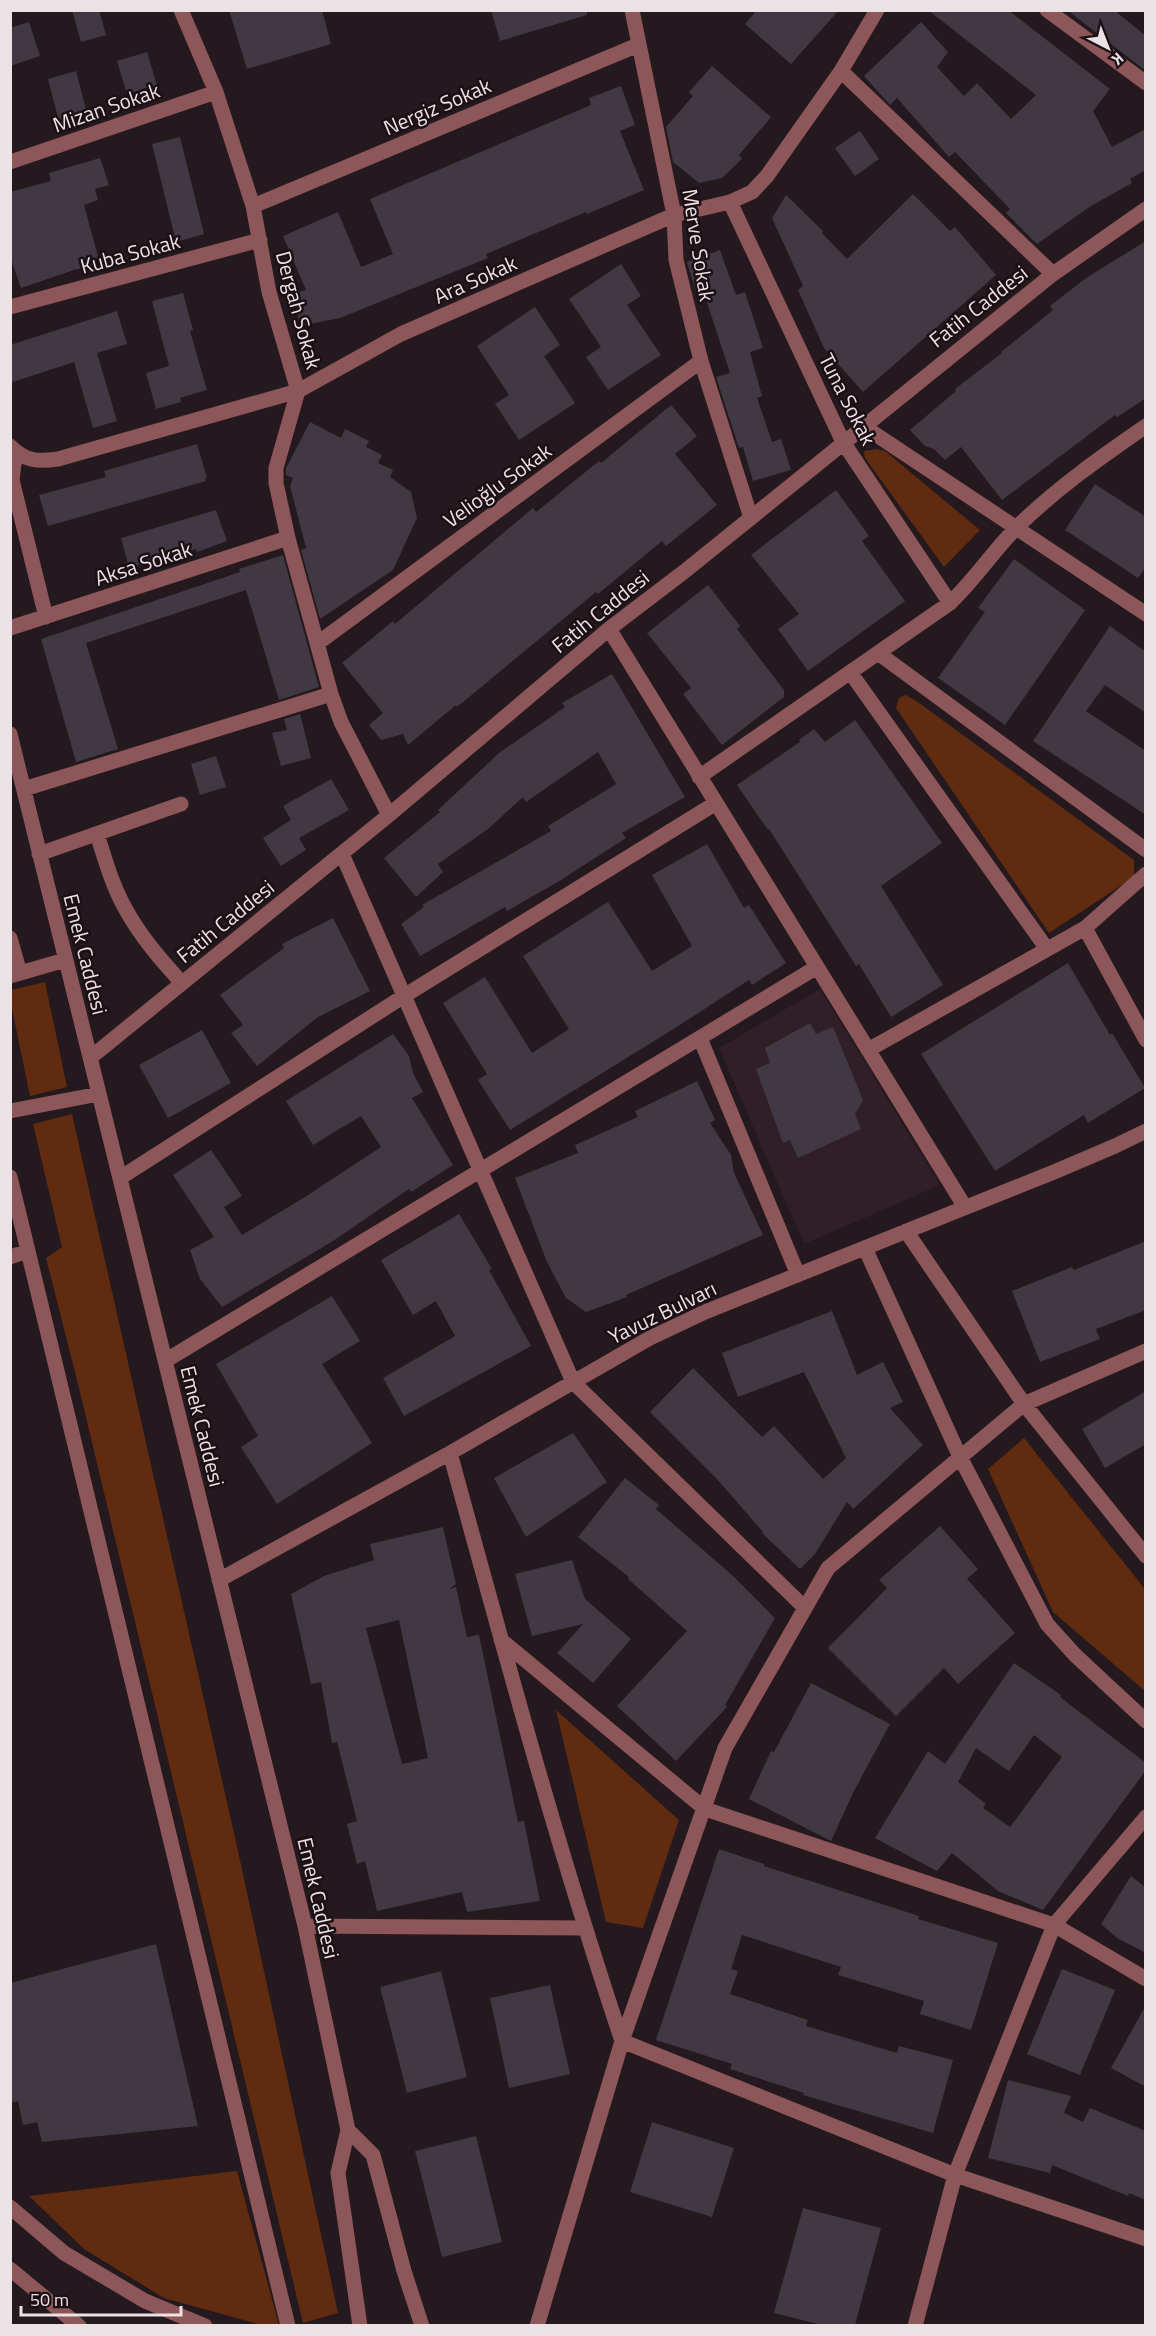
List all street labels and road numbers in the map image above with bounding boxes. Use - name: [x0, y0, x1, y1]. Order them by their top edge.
- street label: Nergiz Sokak: [378, 69, 496, 143]
- street label: Mizan Sokak: [48, 74, 164, 140]
- street label: Merve Sokak: [674, 186, 724, 304]
- street label: Kuba Sokak: [77, 224, 183, 282]
- street label: Ara Sokak: [428, 246, 522, 312]
- street label: Dergah Sokak: [268, 247, 330, 373]
- street label: Fatih Caddesi: [922, 257, 1034, 355]
- street label: Tuna Sokak: [811, 347, 885, 451]
- street label: Velioğlu Sokak: [436, 435, 558, 535]
- street label: Aksa Sokak: [90, 532, 196, 594]
- street label: Fatih Caddesi: [544, 561, 656, 661]
- street label: Fatih Caddesi: [169, 871, 281, 971]
- street label: Emek Caddesi: [56, 890, 116, 1018]
- street label: Yavuz Bulvarı: [602, 1272, 722, 1352]
- street label: Emek Caddesi: [173, 1362, 233, 1490]
- street label: Emek Caddesi: [290, 1834, 348, 1962]

